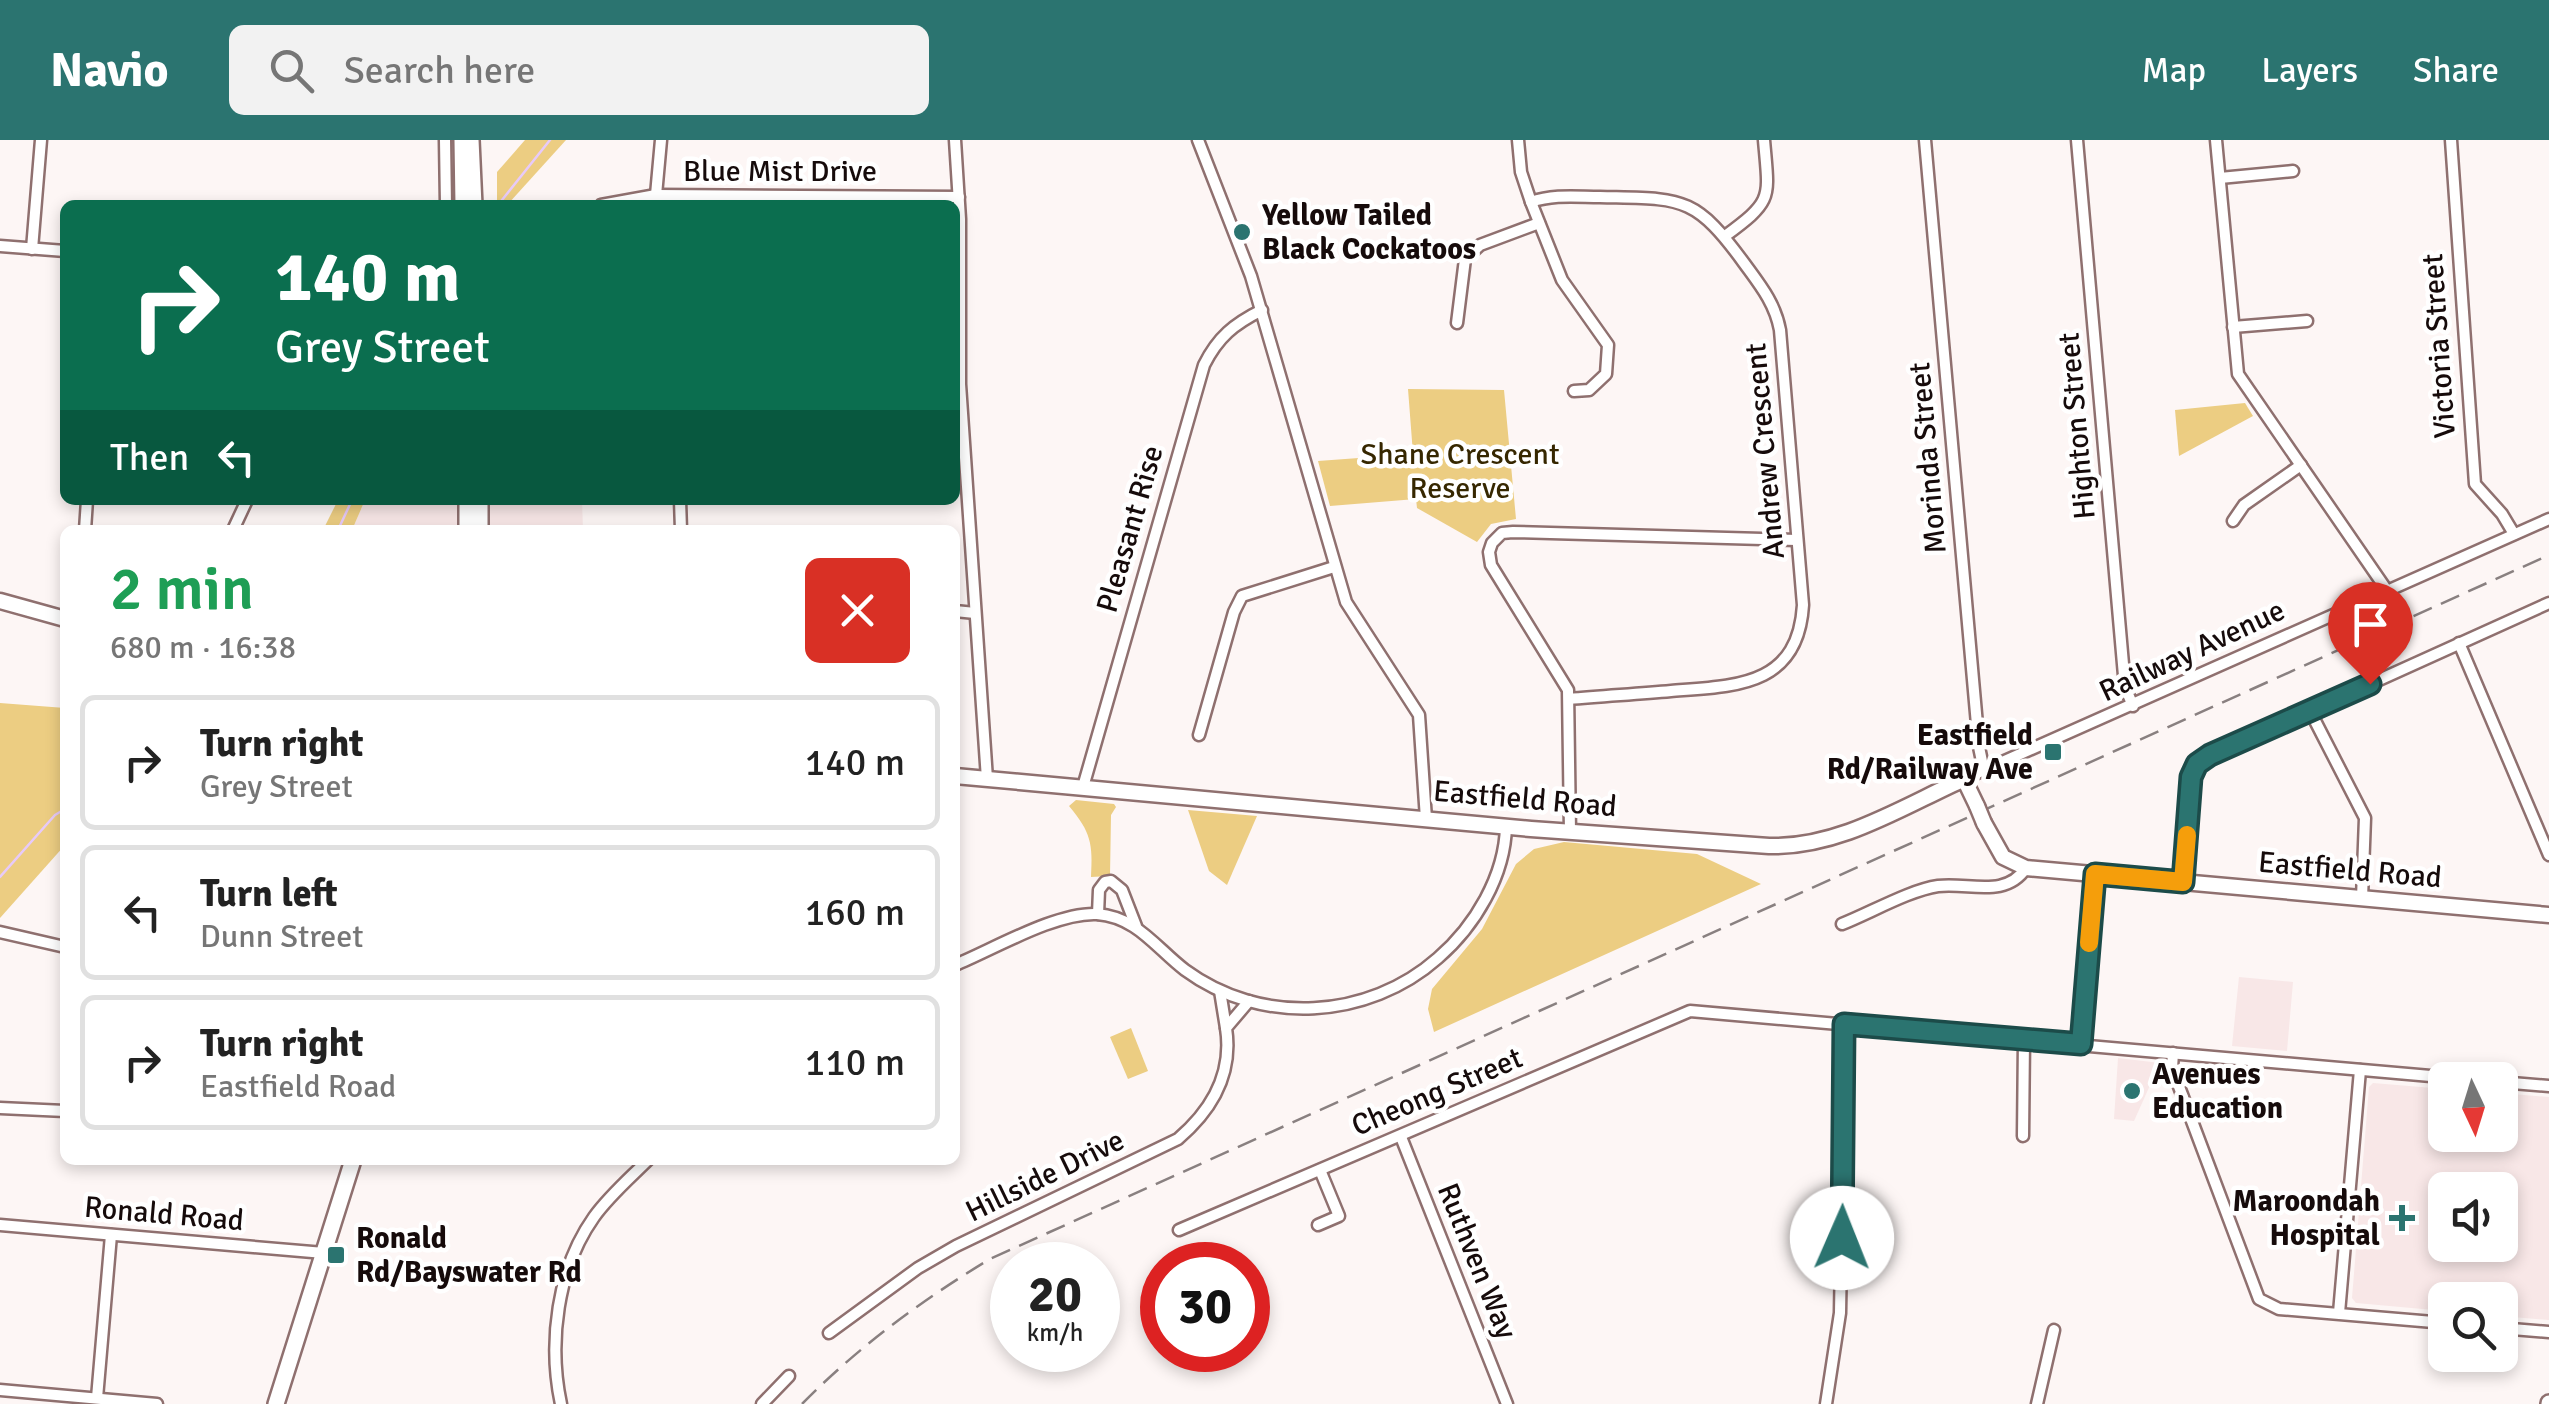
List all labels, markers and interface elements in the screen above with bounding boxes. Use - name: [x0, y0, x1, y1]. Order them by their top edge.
- search box: [229, 25, 929, 115]
- text: Navio: [50, 41, 169, 100]
- icon: search: [264, 43, 319, 98]
- text: Search here: [344, 47, 535, 94]
- text: Map: [2142, 49, 2206, 92]
- text: Layers: [2261, 49, 2358, 92]
- text: Share: [2413, 49, 2499, 92]
- street label: Blue Mist Drive: [683, 153, 877, 190]
- place label: Yellow Tailed Black Cockatoos: [1261, 197, 1476, 268]
- marker: Yellow Tailed Black Cockatoos: [1231, 221, 1253, 243]
- text: 140 m: [275, 234, 460, 320]
- icon: right: [110, 240, 240, 370]
- street label: Victoria Street: [2414, 252, 2464, 440]
- text: Grey Street: [275, 320, 490, 375]
- street label: Highton Street: [2050, 331, 2104, 521]
- street label: Andrew Crescent: [1737, 341, 1793, 561]
- street label: Morinda Street: [1901, 361, 1955, 555]
- icon: left: [209, 430, 264, 485]
- text: Then: [110, 434, 189, 481]
- park label: Shane Crescent Reserve: [1361, 436, 1559, 507]
- street label: Pleasant Rise: [1089, 441, 1171, 617]
- text: 2 min: [110, 553, 254, 627]
- button: close: [805, 558, 910, 663]
- pin: [2328, 582, 2413, 685]
- street label: Railway Avenue: [2093, 592, 2291, 710]
- icon: arrive: [2343, 597, 2398, 652]
- text: 680 m · 16:38: [110, 628, 296, 667]
- place label: Eastfield Rd/Railway Ave: [1827, 717, 2033, 788]
- text: Turn right: [200, 720, 364, 767]
- icon: right: [115, 735, 170, 790]
- text: 140 m: [805, 739, 905, 786]
- marker: Eastfield Rd/Railway Ave: [2042, 741, 2064, 763]
- text: Grey Street: [200, 767, 353, 806]
- street label: Eastfield Road: [1432, 773, 1618, 825]
- street label: Eastfield Road: [2257, 844, 2443, 896]
- text: Turn left: [200, 870, 338, 917]
- icon: left: [115, 885, 170, 940]
- text: 160 m: [805, 889, 905, 936]
- text: Dunn Street: [200, 917, 364, 956]
- text: Turn right: [200, 1020, 364, 1067]
- icon: right: [115, 1035, 170, 1090]
- text: 110 m: [805, 1039, 905, 1086]
- street label: Cheong Street: [1346, 1039, 1528, 1145]
- place label: Avenues Education: [2152, 1056, 2283, 1127]
- north arrow: [2428, 1062, 2518, 1152]
- map controls: [2428, 1062, 2518, 1372]
- text: Eastfield Road: [200, 1067, 396, 1106]
- marker: Avenues Education: [2121, 1080, 2143, 1102]
- street label: Hillside Drive: [960, 1122, 1130, 1230]
- button: sound: [2428, 1172, 2518, 1262]
- street label: Ruthven Way: [1429, 1178, 1525, 1344]
- place label: Maroondah Hospital: [2233, 1183, 2380, 1254]
- position arrow: [1790, 1186, 1894, 1290]
- street label: Ronald Road: [83, 1189, 245, 1239]
- marker: Maroondah Hospital: [2389, 1205, 2415, 1231]
- place label: Ronald Rd/Bayswater Rd: [356, 1220, 582, 1291]
- speed limit sign: 30: [1140, 1242, 1270, 1372]
- marker: Ronald Rd/Bayswater Rd: [325, 1244, 347, 1266]
- text: 20: [1028, 1264, 1082, 1326]
- button: search: [2428, 1282, 2518, 1372]
- text: km/h: [1027, 1317, 1083, 1348]

